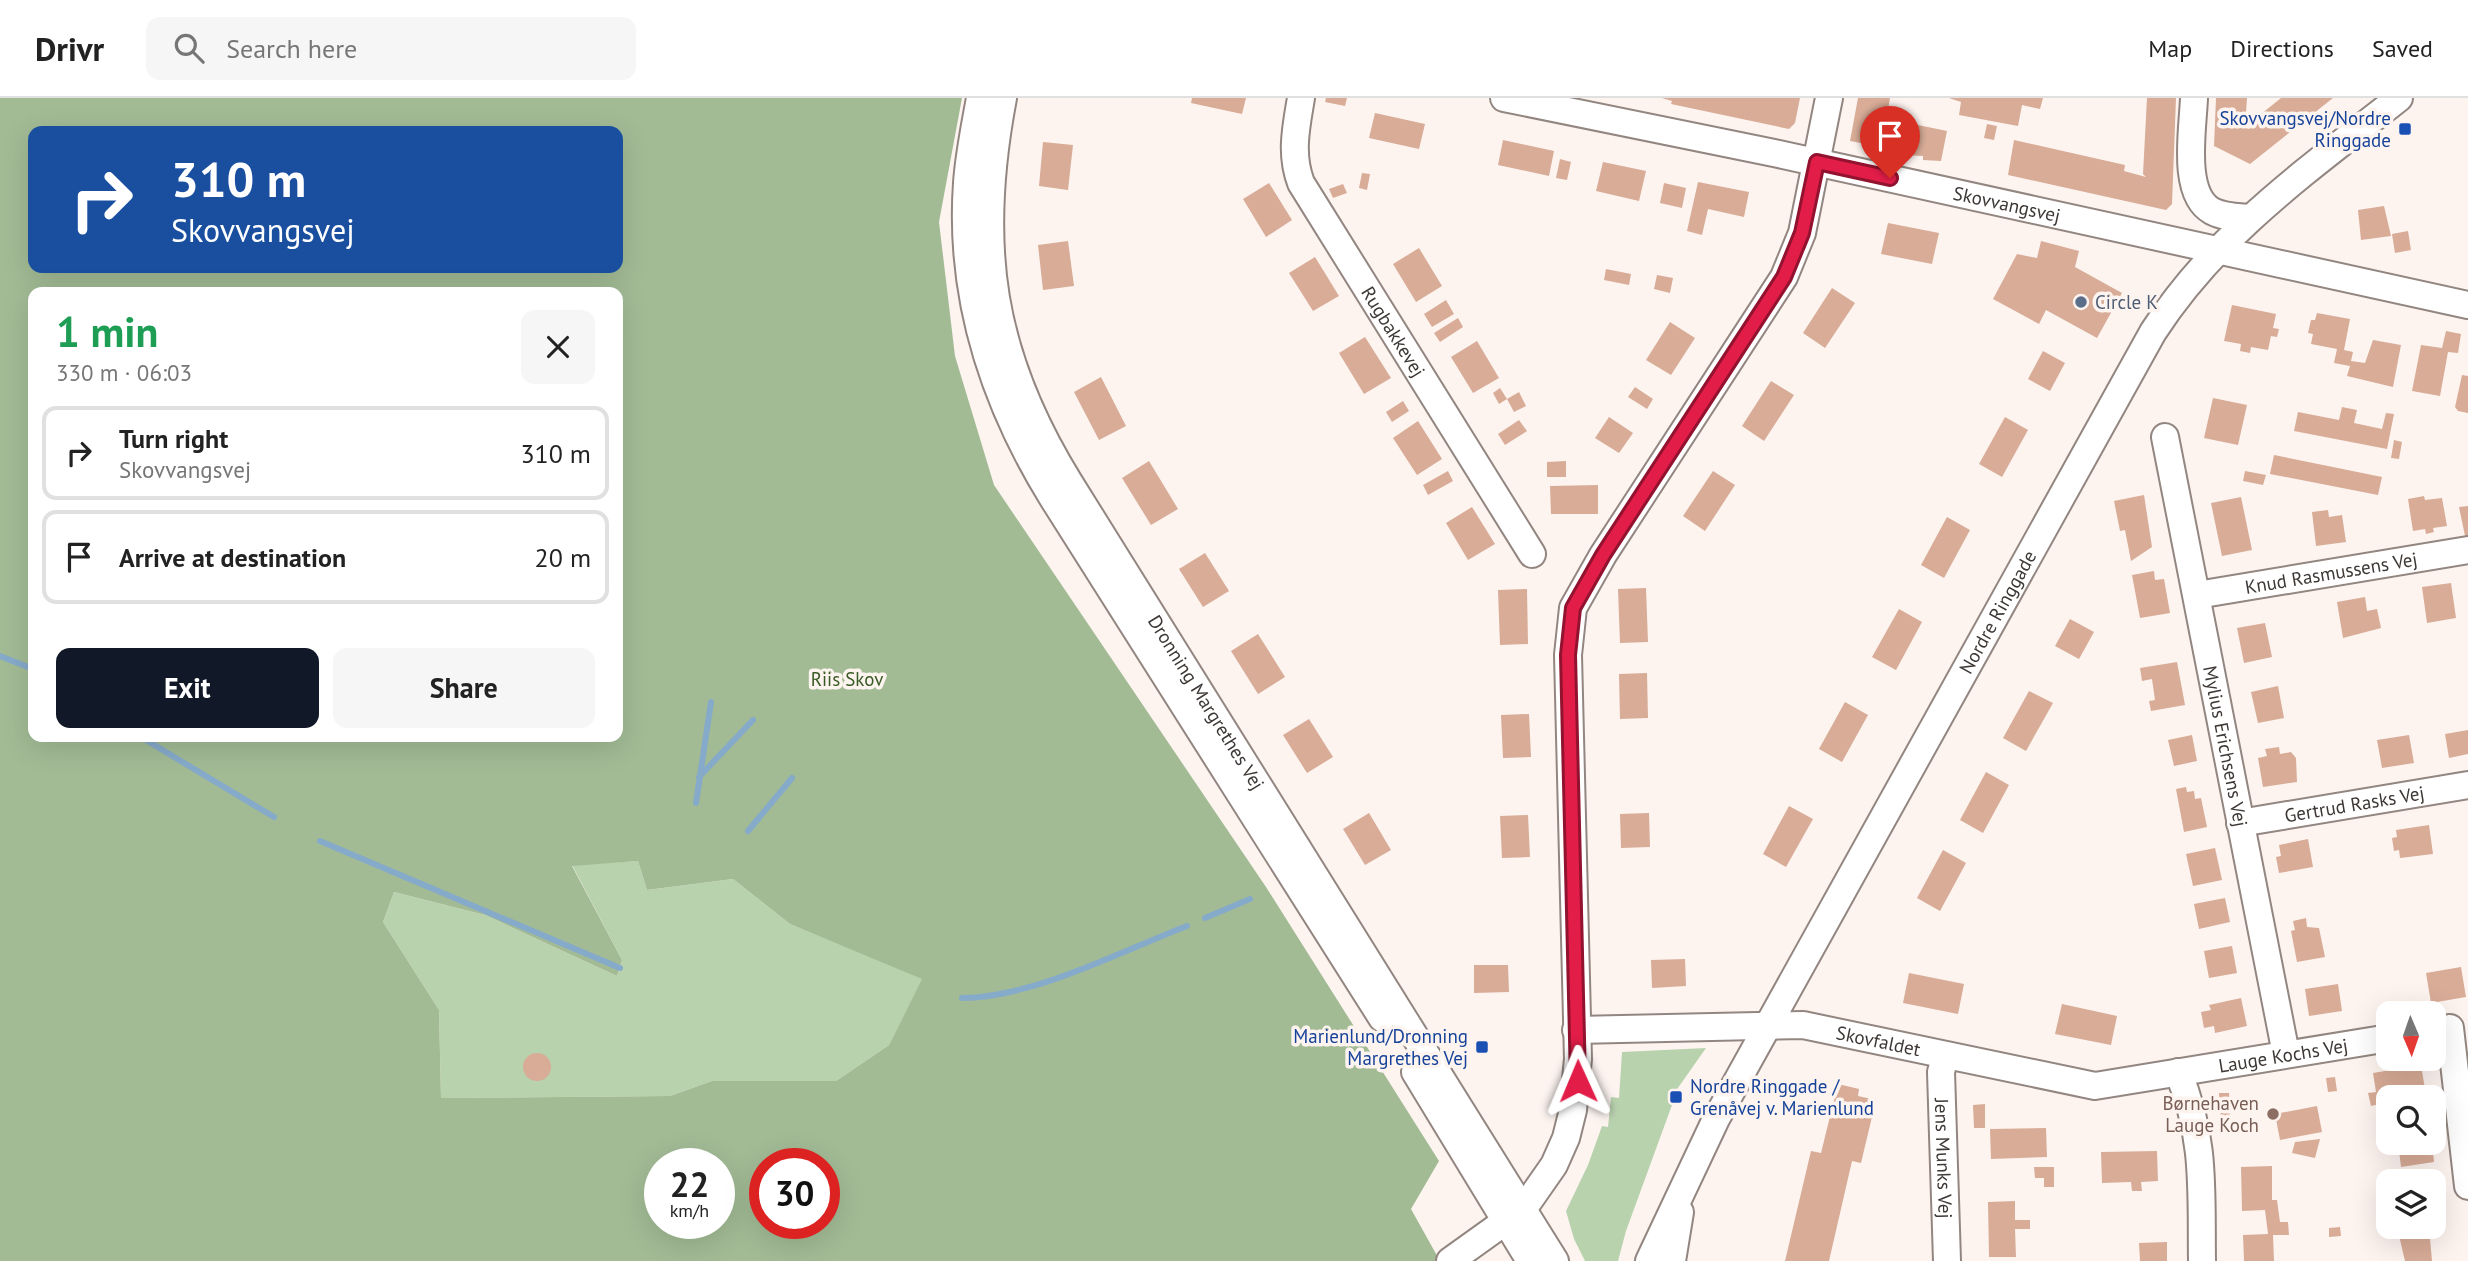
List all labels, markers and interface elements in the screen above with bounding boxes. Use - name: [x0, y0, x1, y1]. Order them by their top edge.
- search box: [146, 17, 636, 80]
- text: Drivr: [35, 27, 104, 70]
- icon: search: [170, 29, 208, 67]
- text: Search here: [226, 32, 357, 65]
- text: Map: [2148, 33, 2192, 64]
- text: Directions: [2230, 33, 2334, 64]
- text: Saved: [2372, 33, 2433, 64]
- pin: [1860, 106, 1920, 178]
- place label: Skovvangsvej/Nordre Ringgade: [2219, 106, 2391, 152]
- icon: arrive: [1871, 117, 1909, 155]
- marker: Skovvangsvej/Nordre Ringgade: [2397, 121, 2413, 137]
- text: 310 m: [171, 147, 306, 211]
- icon: right: [56, 154, 147, 245]
- street label: Skovvangsvej: [1951, 181, 2063, 227]
- text: Skovvangsvej: [171, 209, 355, 251]
- street label: Rugbakkevej: [1356, 282, 1431, 381]
- place label: Circle K: [2095, 290, 2158, 314]
- marker: Circle K: [2073, 294, 2089, 310]
- text: 1 min: [56, 304, 158, 359]
- button: close: [521, 310, 595, 384]
- text: 330 m · 06:03: [56, 358, 192, 387]
- text: Turn right: [119, 422, 228, 455]
- icon: right: [60, 434, 98, 472]
- text: 310 m: [520, 437, 591, 470]
- text: Skovvangsvej: [119, 455, 251, 484]
- icon: arrive: [60, 538, 98, 576]
- text: Arrive at destination: [119, 541, 346, 574]
- text: 20 m: [535, 541, 591, 574]
- street label: Nordre Ringgade: [1954, 546, 2041, 678]
- street label: Knud Rasmussens Vej: [2243, 547, 2419, 599]
- street label: Dronning Margrethes Vej: [1143, 610, 1270, 794]
- button: Exit: [56, 648, 319, 728]
- button: Share: [333, 648, 595, 728]
- street label: Mylius Erichsens Vej: [2198, 664, 2253, 829]
- park label: Riis Skov: [811, 667, 883, 691]
- street label: Gertrud Rasks Vej: [2283, 780, 2426, 827]
- north arrow: [2376, 1001, 2446, 1071]
- map controls: [2376, 1001, 2446, 1239]
- street label: Skovfaldet: [1834, 1020, 1923, 1061]
- place label: Marienlund/Dronning Margrethes Vej: [1293, 1024, 1468, 1070]
- street label: Lauge Kochs Vej: [2217, 1033, 2350, 1078]
- marker: Marienlund/Dronning Margrethes Vej: [1474, 1039, 1490, 1055]
- position arrow: [1541, 1044, 1615, 1118]
- place label: Nordre Ringgade / Grenåvej v. Marienlund: [1690, 1074, 1874, 1120]
- button: search: [2376, 1085, 2446, 1155]
- marker: Nordre Ringgade / Grenåvej v. Marienlund: [1668, 1089, 1684, 1105]
- place label: Børnehaven Lauge Koch: [2162, 1091, 2259, 1137]
- street label: Jens Munks Vej: [1930, 1097, 1958, 1219]
- marker: Børnehaven Lauge Koch: [2265, 1106, 2281, 1122]
- speed limit sign: 30: [749, 1148, 840, 1239]
- text: 22: [670, 1161, 709, 1207]
- button: layers: [2376, 1169, 2446, 1239]
- text: km/h: [670, 1199, 709, 1222]

